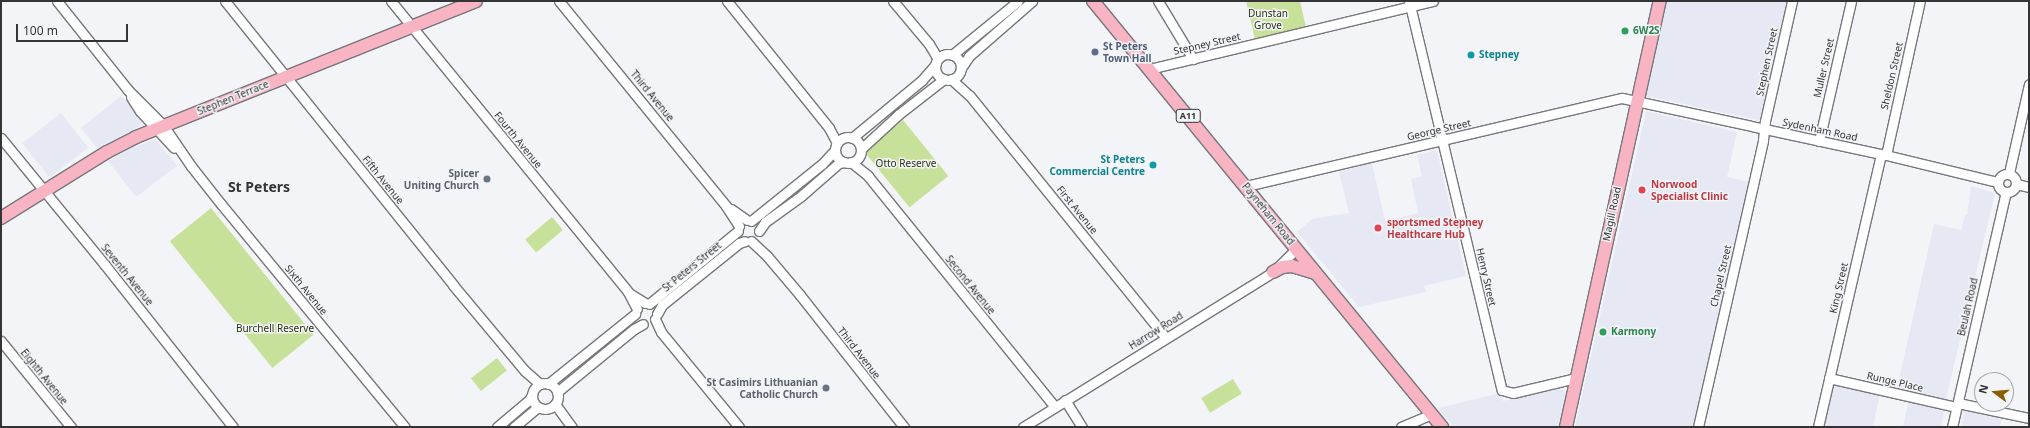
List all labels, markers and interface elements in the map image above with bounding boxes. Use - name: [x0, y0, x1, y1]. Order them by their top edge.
- park label: Dunstan Grove: [1248, 7, 1288, 30]
- scale bar: [18, 16, 130, 42]
- text: 100 m: [23, 22, 58, 39]
- place label: 6W2S: [1633, 25, 1660, 37]
- marker: 6W2S: [1620, 26, 1630, 36]
- street label: Stephen Street: [1754, 27, 1780, 97]
- street label: Stepney Street: [1172, 30, 1242, 58]
- street label: Muller Street: [1811, 37, 1837, 99]
- place label: St Peters Town Hall: [1103, 40, 1151, 64]
- street label: Sheldon Street: [1878, 41, 1906, 111]
- marker: St Peters Town Hall: [1090, 47, 1100, 57]
- place label: Stepney: [1479, 49, 1519, 61]
- marker: Stepney: [1466, 50, 1476, 60]
- street label: Third Avenue: [628, 68, 676, 124]
- street label: Stephen Terrace: [195, 78, 271, 118]
- street label: Fourth Avenue: [492, 109, 544, 171]
- road number: A11: [1175, 109, 1201, 123]
- street label: Sydenham Road: [1781, 116, 1859, 144]
- street label: George Street: [1406, 117, 1472, 143]
- street label: Fifth Avenue: [360, 153, 406, 207]
- place label: St Peters Commercial Centre: [1049, 153, 1145, 176]
- park label: Otto Reserve: [876, 158, 936, 170]
- marker: St Peters Commercial Centre: [1148, 160, 1158, 170]
- place label: Spicer Uniting Church: [404, 167, 479, 190]
- marker: Spicer Uniting Church: [482, 174, 492, 184]
- place label: Norwood Specialist Clinic: [1651, 178, 1728, 202]
- district label: St Peters: [228, 179, 290, 195]
- street label: Payneham Road: [1239, 181, 1297, 247]
- street label: First Avenue: [1054, 184, 1100, 236]
- marker: Norwood Specialist Clinic: [1636, 184, 1648, 196]
- street label: Magill Road: [1600, 186, 1624, 242]
- place label: sportsmed Stepney Healthcare Hub: [1387, 216, 1483, 240]
- marker: sportsmed Stepney Healthcare Hub: [1372, 222, 1384, 234]
- street label: St Peters Street: [660, 240, 724, 294]
- street label: Seventh Avenue: [99, 242, 155, 308]
- street label: Chapel Street: [1708, 244, 1734, 308]
- street label: Henry Street: [1474, 247, 1498, 307]
- street label: Second Avenue: [943, 253, 997, 317]
- street label: King Street: [1827, 262, 1851, 314]
- street label: Sixth Avenue: [282, 263, 330, 317]
- street label: Beulah Road: [1955, 277, 1981, 337]
- street label: Harrow Road: [1127, 310, 1185, 352]
- park label: Burchell Reserve: [236, 323, 314, 335]
- street label: Third Avenue: [835, 325, 883, 381]
- place label: Karmony: [1611, 326, 1656, 338]
- marker: Karmony: [1598, 327, 1608, 337]
- street label: Eighth Avenue: [18, 347, 70, 407]
- street label: Runge Place: [1866, 370, 1924, 394]
- north arrow: [1974, 372, 2014, 412]
- place label: St Casimirs Lithuanian Catholic Church: [706, 376, 818, 400]
- text: N: [1975, 382, 1991, 395]
- marker: St Casimirs Lithuanian Catholic Church: [821, 383, 831, 393]

